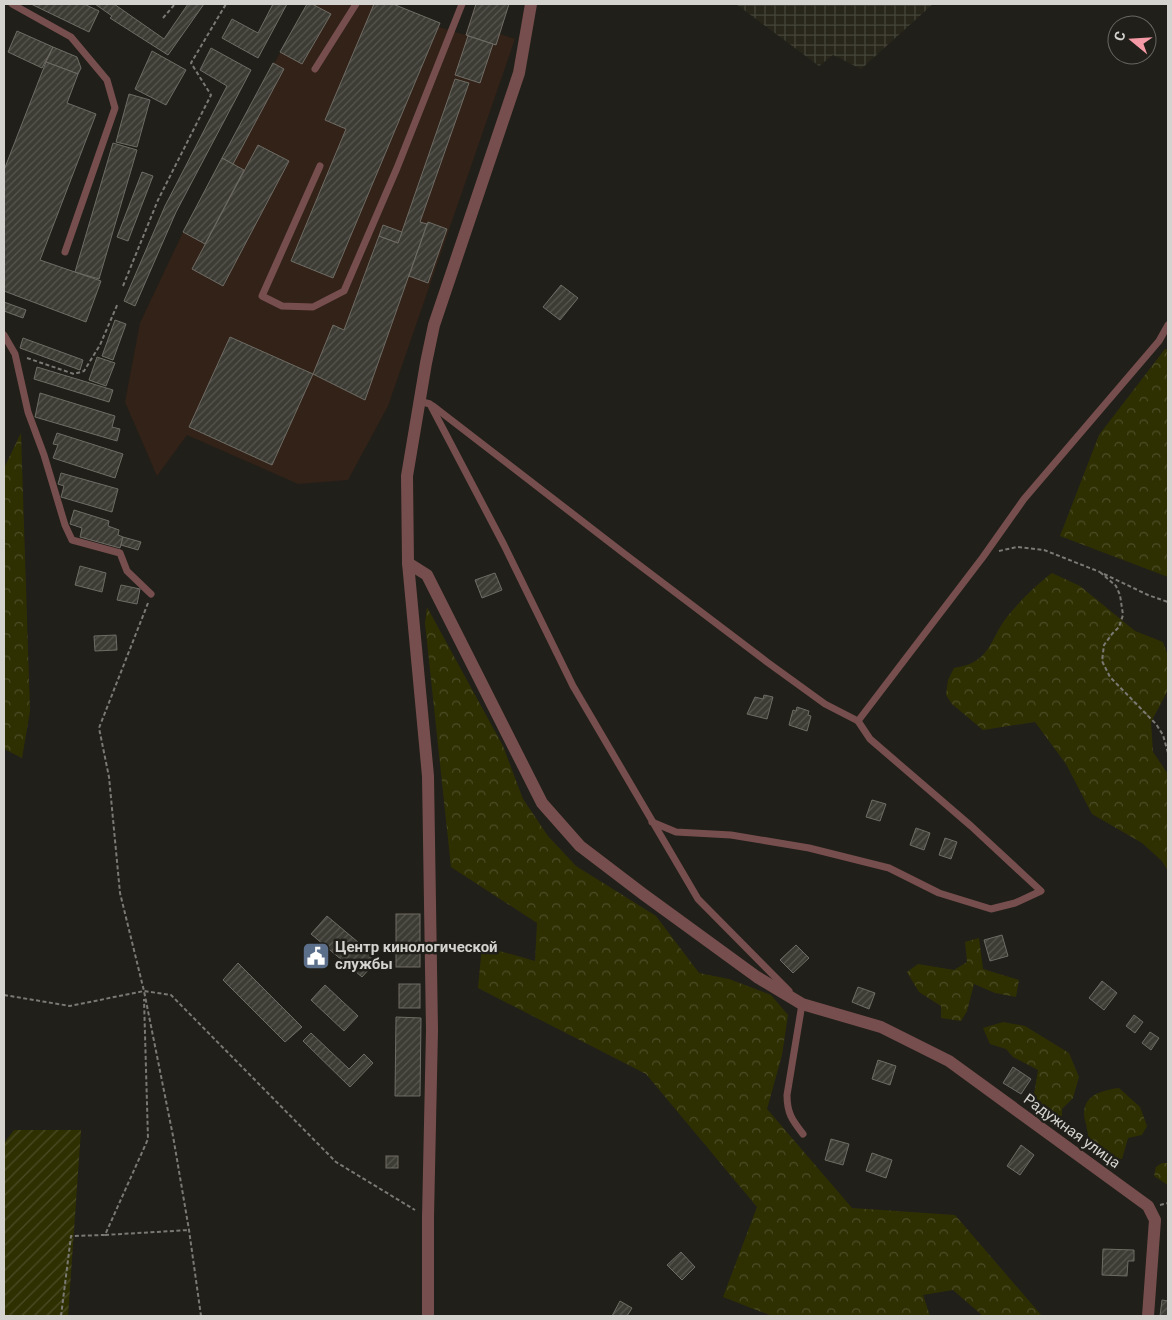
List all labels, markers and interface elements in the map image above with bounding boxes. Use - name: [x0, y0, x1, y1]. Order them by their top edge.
- north arrow: [1107, 15, 1157, 65]
- text: С: [1111, 29, 1129, 43]
- place label: Центр кинологической службы: [335, 938, 498, 973]
- public building icon: Центр кинологической службы: [301, 941, 331, 971]
- street label: Радужная улица: [1020, 1090, 1124, 1172]

